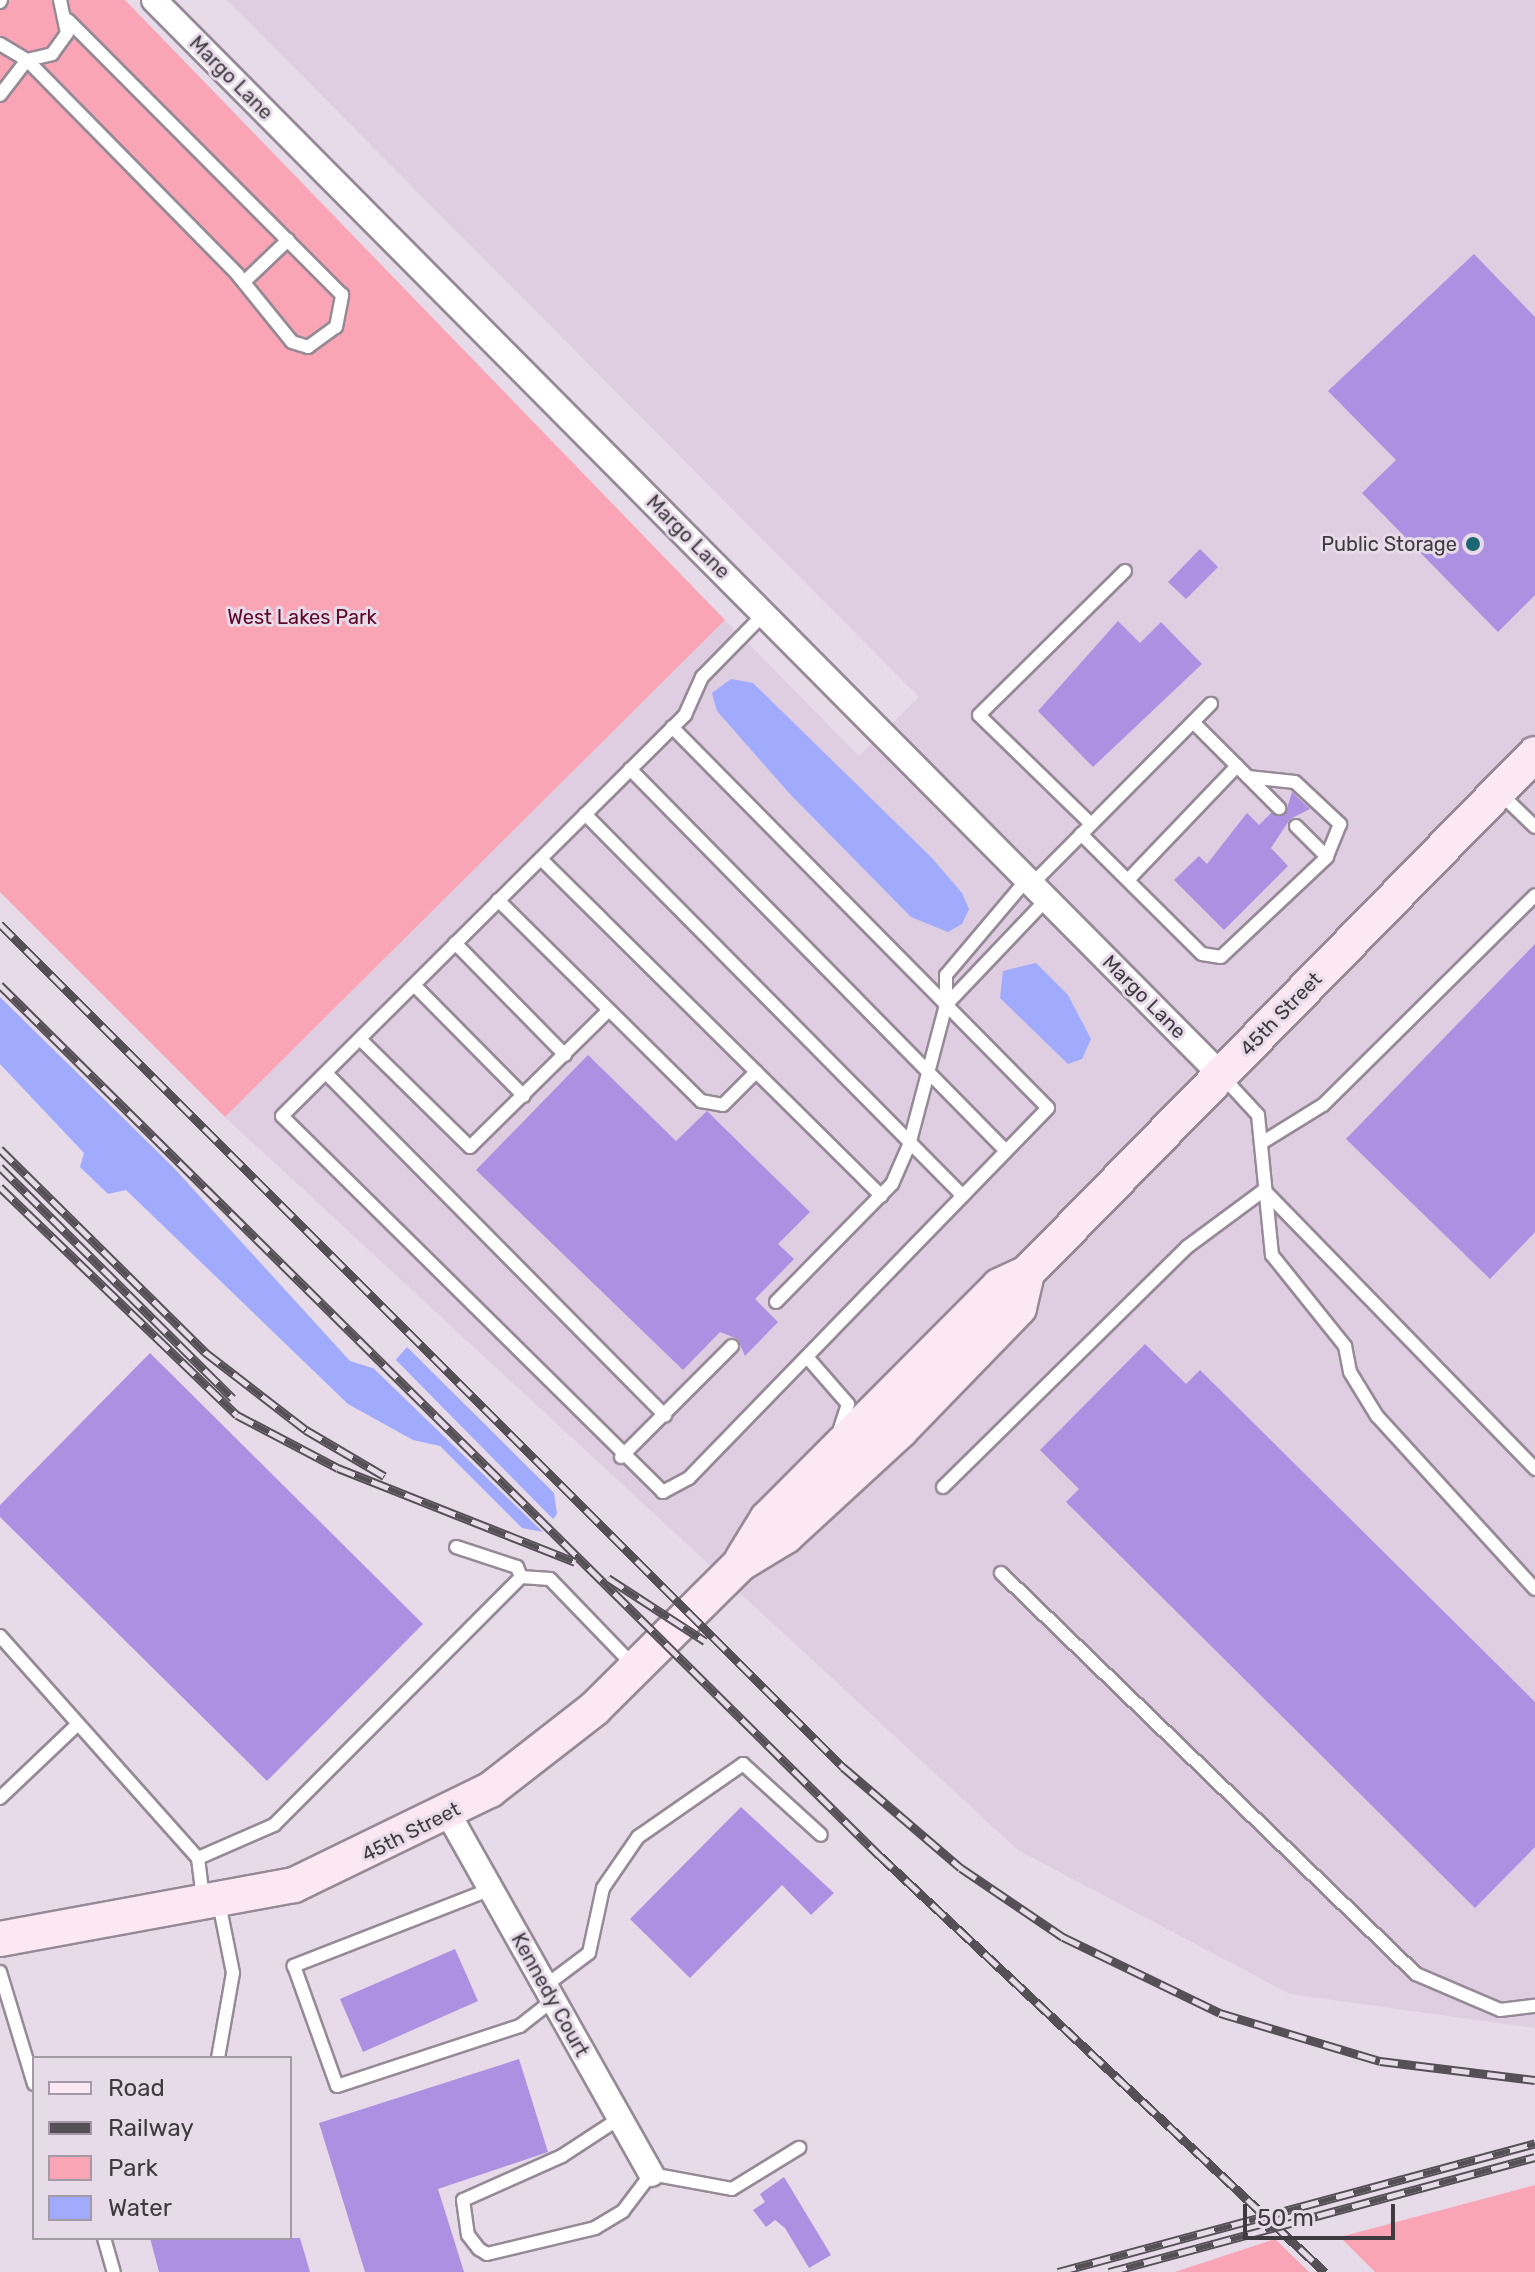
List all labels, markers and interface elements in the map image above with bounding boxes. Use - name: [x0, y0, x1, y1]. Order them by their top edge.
- street label: Margo Lane: [184, 31, 278, 125]
- street label: Margo Lane: [641, 490, 735, 584]
- place label: Public Storage: [1321, 532, 1457, 556]
- marker: Public Storage: [1464, 535, 1482, 553]
- park label: West Lakes Park: [227, 605, 377, 629]
- street label: Margo Lane: [1097, 950, 1191, 1044]
- street label: 45th Street: [1235, 967, 1327, 1061]
- street label: 45th Street: [358, 1797, 464, 1867]
- street label: Kennedy Court: [506, 1929, 594, 2061]
- legend: [32, 2056, 292, 2240]
- text: Road: [108, 2074, 165, 2102]
- text: Railway: [108, 2114, 194, 2142]
- text: Park: [108, 2154, 158, 2182]
- scale bar: [1247, 2188, 1399, 2238]
- text: Water: [108, 2194, 172, 2222]
- text: 50 m: [1257, 2204, 1314, 2232]

